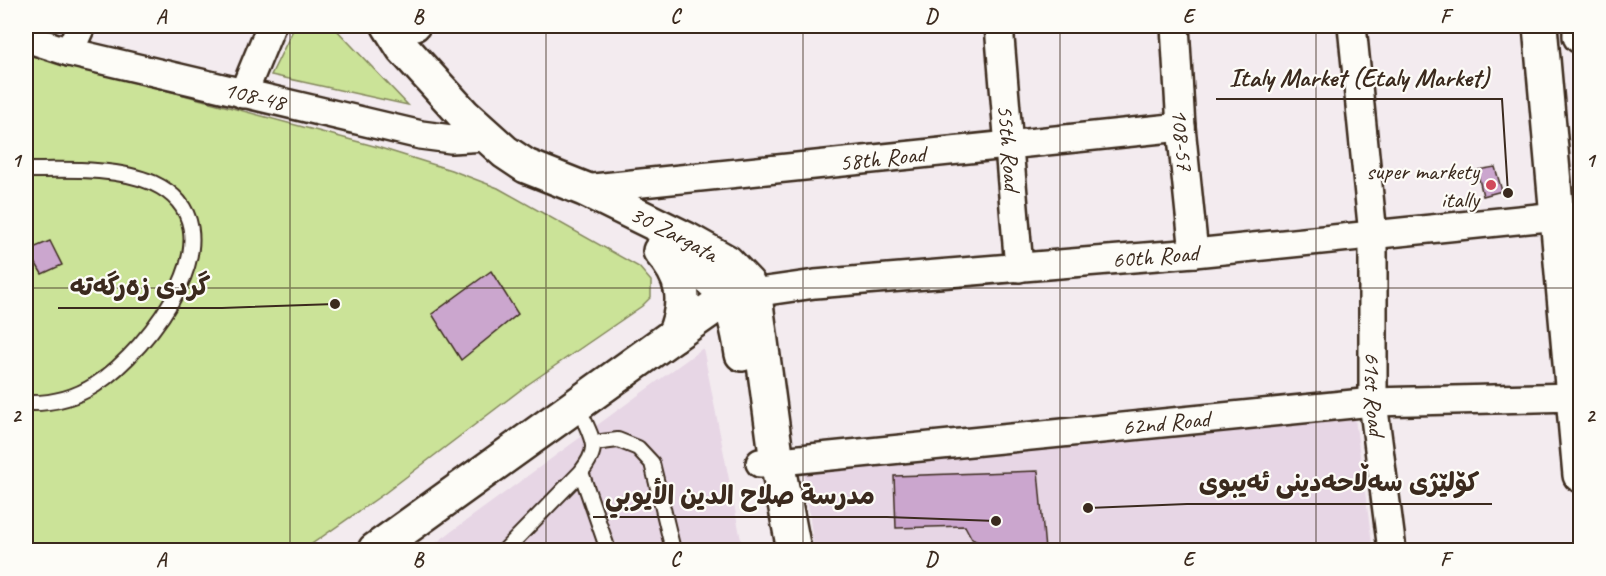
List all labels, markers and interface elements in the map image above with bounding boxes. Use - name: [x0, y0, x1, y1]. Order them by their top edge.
- text: A: [156, 4, 168, 29]
- text: B: [413, 4, 425, 29]
- text: C: [670, 4, 682, 29]
- text: D: [925, 4, 939, 29]
- text: E: [1183, 4, 1197, 29]
- text: F: [1440, 4, 1454, 29]
- callout: Italy Market (Etaly Market): [1216, 55, 1502, 99]
- text: Italy Market (Etaly Market): [1229, 61, 1492, 94]
- street label: 108-48: [221, 74, 290, 118]
- street label: 55th Road: [991, 103, 1028, 195]
- street label: 108-57: [1165, 108, 1201, 173]
- street label: 58th Road: [838, 138, 931, 177]
- text: 1: [12, 148, 23, 173]
- text: 1: [1586, 148, 1597, 173]
- place label: super markety itally: [1366, 156, 1481, 214]
- marker: super markety itally: [1484, 178, 1498, 192]
- street label: 30 Zargata: [625, 199, 725, 270]
- street label: 60th Road: [1111, 237, 1203, 275]
- callout: گردی زەرگەتە: [58, 264, 222, 308]
- text: گردی زەرگەتە: [70, 270, 211, 303]
- street label: 61st Road: [1358, 352, 1393, 441]
- text: 2: [12, 403, 23, 428]
- street label: 62nd Road: [1121, 403, 1215, 442]
- text: 2: [1586, 403, 1597, 428]
- callout: کۆلێژی سەڵاحەدینی ئەیبوی: [1187, 460, 1492, 504]
- text: کۆلێژی سەڵاحەدینی ئەیبوی: [1199, 463, 1480, 499]
- callout: مدرسة صلاح الدين الأيوبي: [593, 473, 887, 517]
- text: مدرسة صلاح الدين الأيوبي: [605, 477, 875, 519]
- text: A: [156, 547, 168, 572]
- text: B: [413, 547, 425, 572]
- text: C: [670, 547, 682, 572]
- text: D: [925, 547, 939, 572]
- text: E: [1183, 547, 1197, 572]
- text: F: [1440, 547, 1454, 572]

